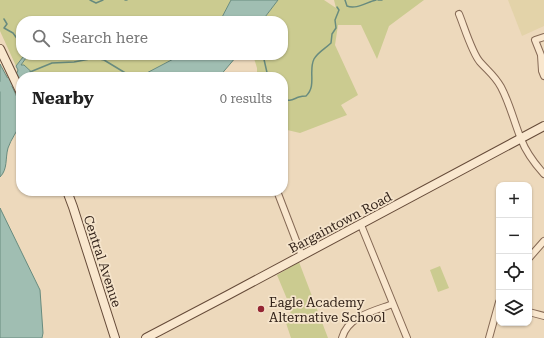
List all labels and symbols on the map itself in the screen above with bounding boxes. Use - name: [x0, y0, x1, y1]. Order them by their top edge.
- street label: Bargaintown Road: [286, 189, 395, 256]
- street label: Central Avenue: [81, 213, 124, 309]
- place label: Eagle Academy Alternative School: [269, 295, 385, 325]
- marker: Eagle Academy Alternative School: [256, 304, 266, 314]

